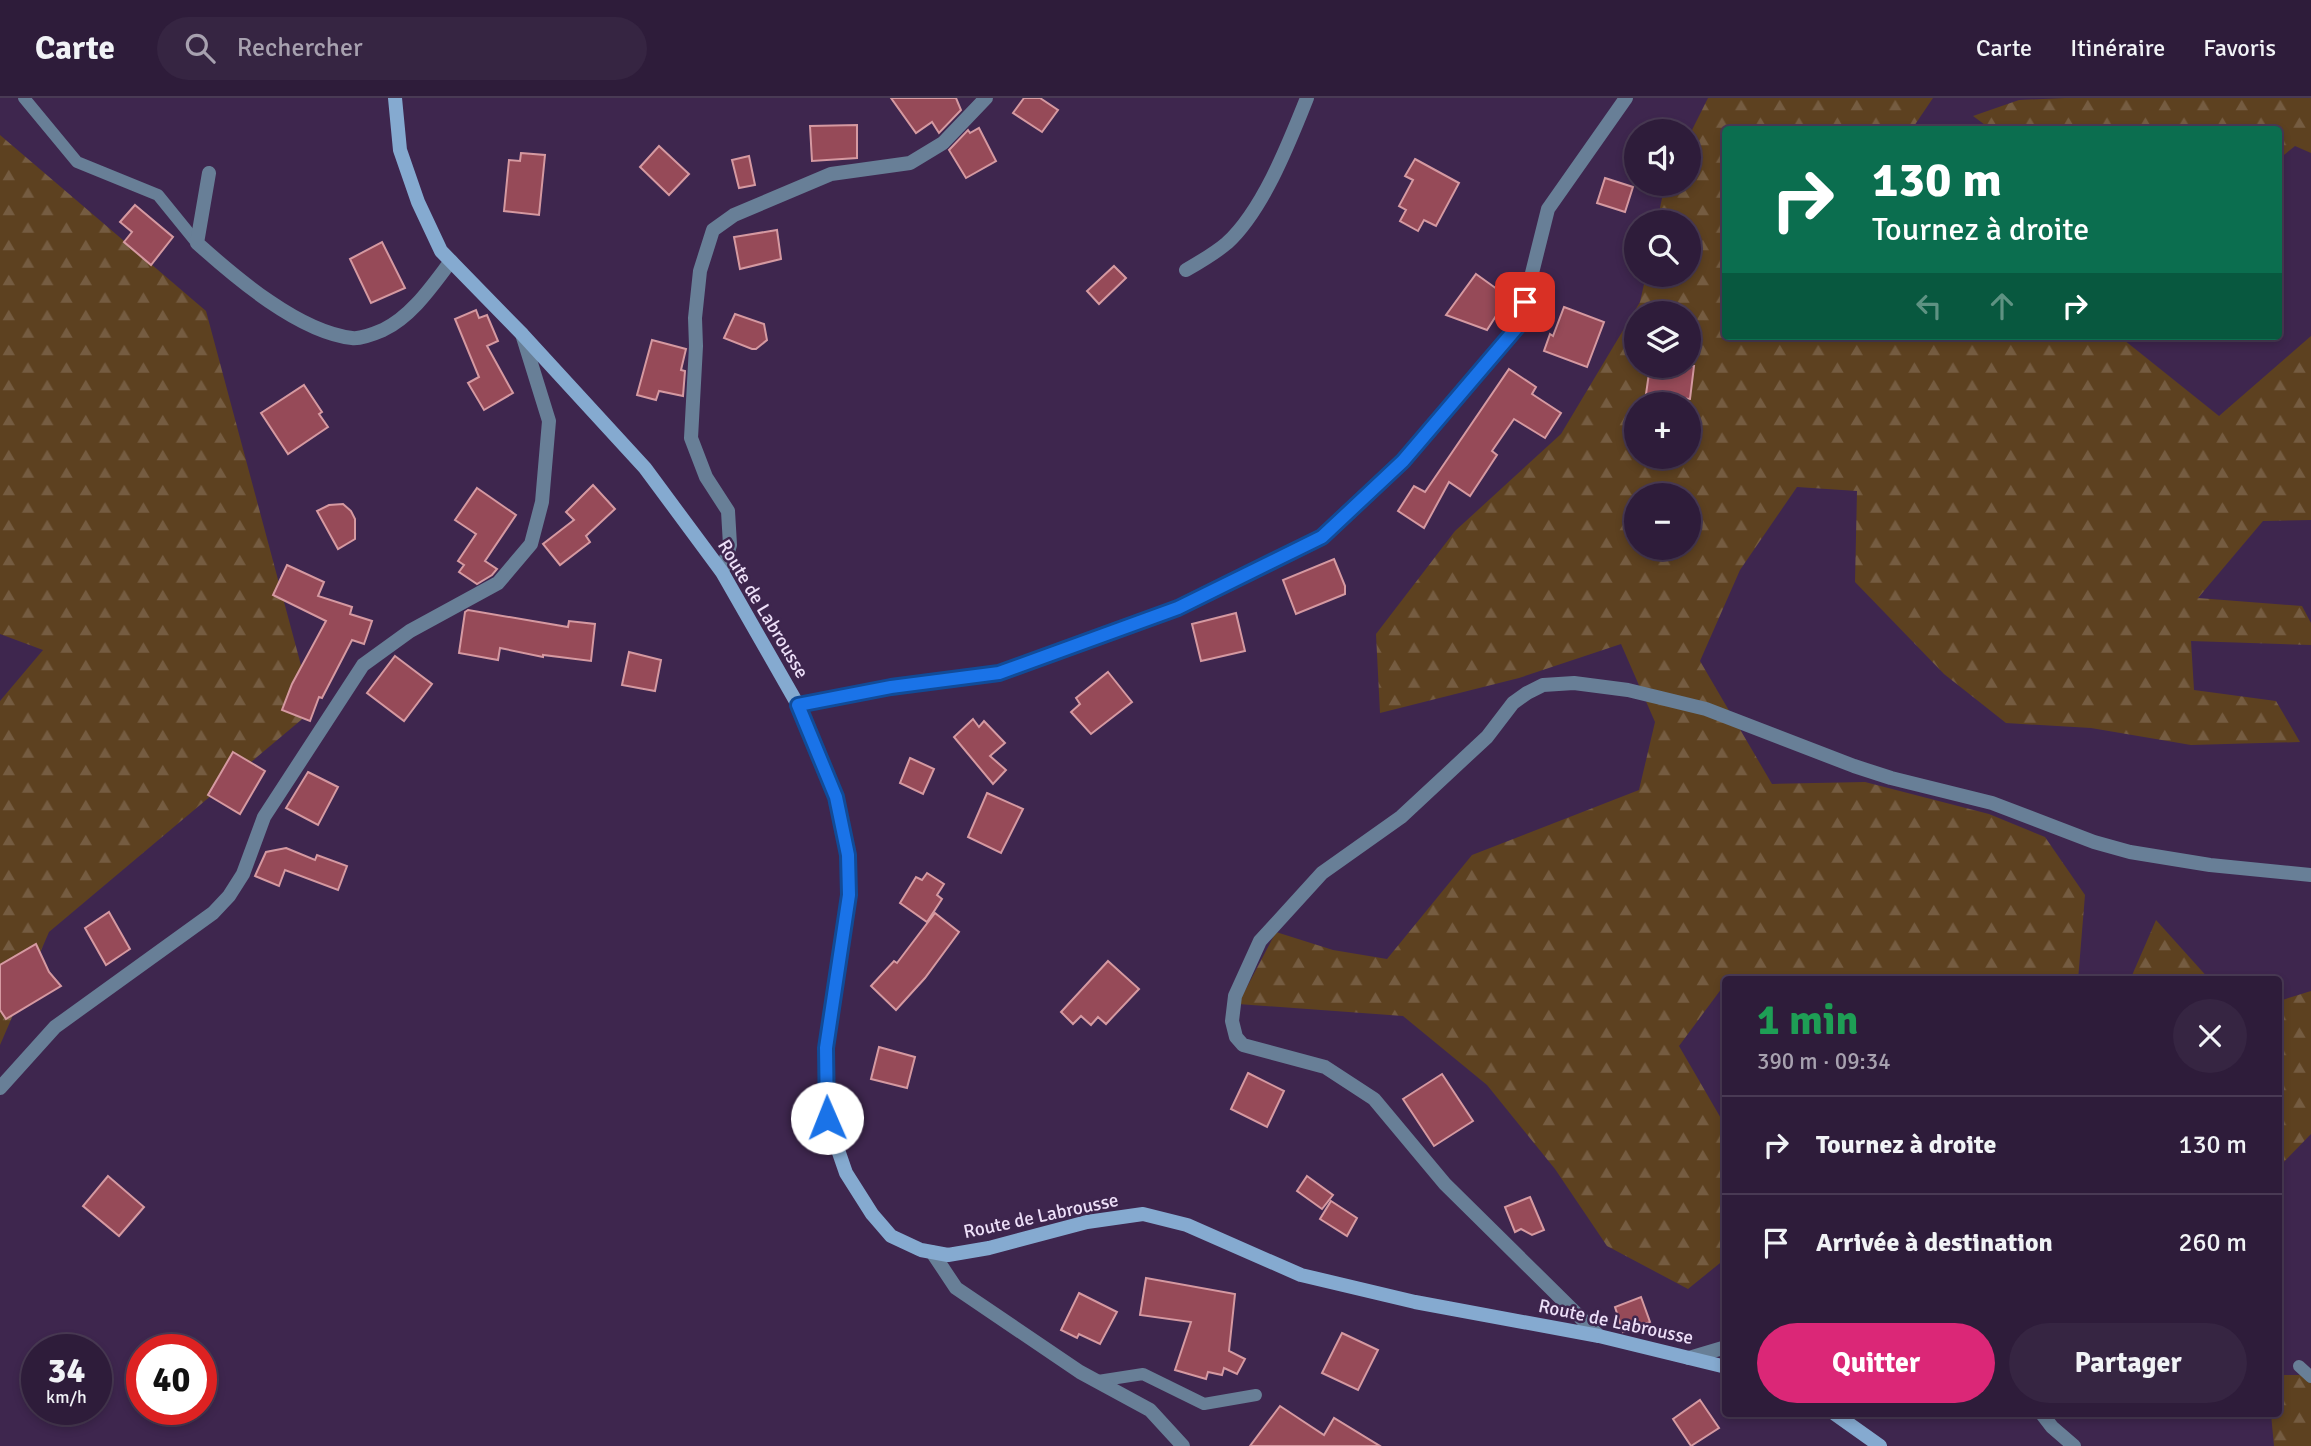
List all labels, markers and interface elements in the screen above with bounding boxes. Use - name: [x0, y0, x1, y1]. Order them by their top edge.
- search box: [157, 17, 647, 80]
- text: Carte: [35, 28, 115, 69]
- icon: search: [181, 29, 219, 67]
- text: Rechercher: [237, 32, 363, 64]
- text: Carte: [1976, 33, 2032, 63]
- text: Itinéraire: [2070, 33, 2165, 63]
- text: Favoris: [2203, 33, 2276, 63]
- map controls: [1624, 119, 1701, 560]
- button: sound: [1624, 119, 1701, 196]
- text: 130 m: [1872, 150, 2002, 210]
- icon: right: [1757, 154, 1848, 245]
- button: search: [1624, 210, 1701, 287]
- text: Tournez à droite: [1872, 210, 2089, 249]
- pin: [1495, 272, 1555, 332]
- icon: arrive: [1506, 283, 1544, 321]
- icon: left: [1910, 287, 1948, 325]
- icon: ahead: [1983, 287, 2021, 325]
- icon: right: [2056, 287, 2094, 325]
- button: layers: [1624, 301, 1701, 378]
- button: +: [1624, 392, 1701, 469]
- button: −: [1624, 483, 1701, 560]
- street label: Route de Labrousse: [712, 535, 814, 683]
- text: 1 min: [1757, 995, 1858, 1046]
- button: close: [2173, 999, 2247, 1073]
- text: 390 m · 09:34: [1757, 1047, 1891, 1076]
- position arrow: [790, 1081, 864, 1155]
- icon: right: [1757, 1126, 1795, 1164]
- text: Tournez à droite: [1816, 1129, 1996, 1161]
- text: 130 m: [2178, 1129, 2247, 1161]
- street label: Route de Labrousse: [961, 1188, 1121, 1244]
- icon: arrive: [1757, 1224, 1795, 1262]
- text: Arrivée à destination: [1816, 1227, 2053, 1259]
- text: 260 m: [2178, 1227, 2247, 1259]
- street label: Route de Labrousse: [1536, 1294, 1696, 1350]
- button: Quitter: [1757, 1323, 1995, 1403]
- button: Partager: [2009, 1323, 2247, 1403]
- speed limit sign: 40: [126, 1334, 217, 1425]
- text: 34: [48, 1349, 85, 1392]
- text: km/h: [46, 1386, 87, 1408]

